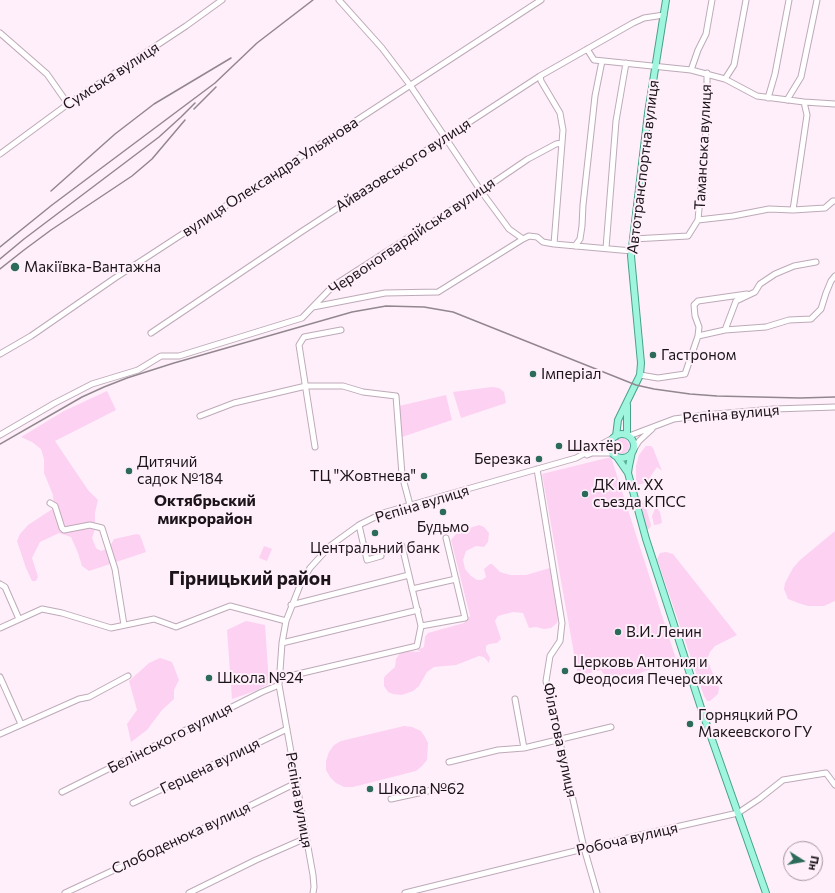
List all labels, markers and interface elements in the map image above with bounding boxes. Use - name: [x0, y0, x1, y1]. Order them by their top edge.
- street label: Сумська вулиця: [59, 38, 163, 114]
- street label: Автотранспортна вулиця: [623, 79, 663, 255]
- street label: Таманська вулиця: [691, 84, 715, 210]
- street label: вулиця Олександра Ульянова: [179, 113, 361, 241]
- street label: Айвазовського вулиця: [332, 114, 474, 216]
- street label: Червоногвардійська вулиця: [326, 174, 498, 298]
- place label: Макіївка-Вантажна: [24, 258, 161, 276]
- marker: Макіївка-Вантажна: [9, 261, 21, 273]
- place label: Гастроном: [661, 346, 736, 364]
- marker: Гастроном: [648, 350, 658, 360]
- place label: Імперіал: [541, 365, 601, 383]
- marker: Імперіал: [528, 369, 538, 379]
- street label: Рєпіна вулиця: [682, 401, 780, 427]
- place label: Шахтёр: [567, 437, 622, 455]
- marker: Шахтёр: [554, 441, 564, 451]
- place label: Березка: [474, 450, 531, 468]
- place label: Дитячий садок №184: [137, 453, 223, 488]
- marker: Березка: [534, 454, 544, 464]
- marker: Дитячий садок №184: [124, 466, 134, 476]
- place label: ТЦ "Жовтнева": [310, 467, 416, 485]
- marker: ТЦ "Жовтнева": [419, 471, 429, 481]
- place label: ДК им. XX съезда КПСС: [593, 476, 686, 511]
- street label: Рєпіна вулиця: [373, 481, 471, 527]
- marker: ДК им. XX съезда КПСС: [580, 489, 590, 499]
- district label: Октябрьский микрорайон: [154, 491, 256, 529]
- marker: Будьмо: [438, 507, 448, 517]
- place label: Будьмо: [417, 518, 469, 536]
- marker: Центральний банк: [370, 528, 380, 538]
- place label: Центральний банк: [310, 539, 440, 557]
- district label: Гірницький район: [169, 568, 331, 590]
- place label: В.И. Ленин: [626, 623, 702, 641]
- marker: В.И. Ленин: [613, 627, 623, 637]
- place label: Церковь Антония и Феодосия Печерских: [573, 653, 723, 688]
- marker: Церковь Антония и Феодосия Печерских: [560, 666, 570, 676]
- place label: Школа №24: [217, 669, 303, 687]
- marker: Школа №24: [204, 673, 214, 683]
- street label: Філатова вулиця: [539, 681, 581, 799]
- street label: Белінського вулиця: [105, 699, 235, 777]
- place label: Горняцкий РО Макеевского ГУ: [698, 706, 812, 741]
- marker: Горняцкий РО Макеевского ГУ: [685, 719, 695, 729]
- street label: Герцена вулиця: [157, 734, 263, 798]
- street label: Рєпіна вулиця: [282, 751, 316, 849]
- place label: Школа №62: [378, 780, 464, 798]
- marker: Школа №62: [365, 784, 375, 794]
- street label: Слободенюка вулиця: [109, 798, 253, 878]
- street label: Робоча вулиця: [574, 819, 680, 859]
- north arrow: [783, 841, 823, 881]
- text: Пн: [807, 855, 822, 872]

